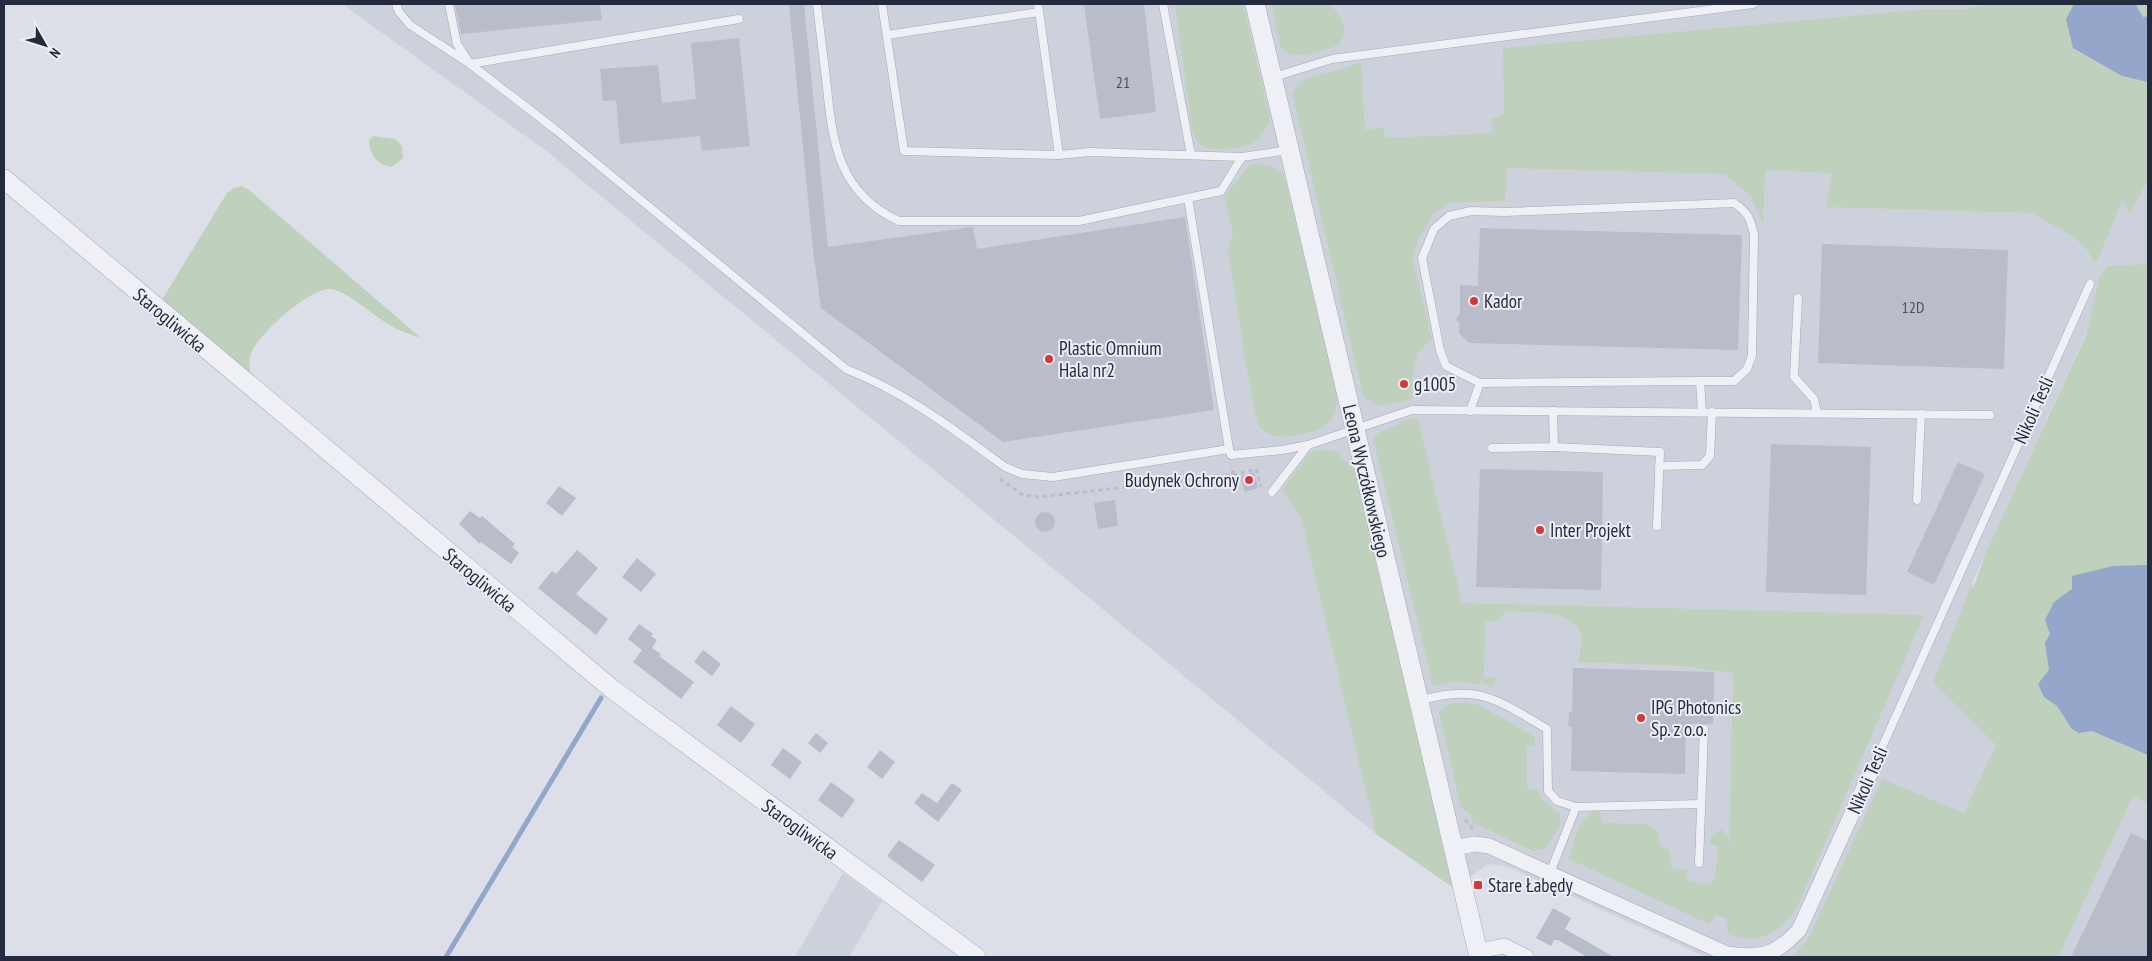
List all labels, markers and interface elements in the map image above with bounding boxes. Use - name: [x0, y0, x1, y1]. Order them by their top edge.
- north arrow: [20, 20, 70, 70]
- text: N: [46, 45, 64, 62]
- house number: 21: [1116, 72, 1130, 92]
- street label: Starogliwicka: [129, 282, 211, 358]
- place label: Kador: [1484, 289, 1523, 313]
- marker: Kador: [1468, 295, 1480, 307]
- house number: 12D: [1902, 297, 1924, 317]
- place label: Plastic Omnium Hala nr2: [1059, 336, 1162, 382]
- marker: Plastic Omnium Hala nr2: [1043, 353, 1055, 365]
- place label: g1005: [1414, 372, 1456, 396]
- street label: Nikoli Tesli: [2008, 373, 2058, 447]
- marker: g1005: [1398, 378, 1410, 390]
- street label: Leona Wyczółkowskiego: [1338, 402, 1396, 560]
- place label: Budynek Ochrony: [1125, 468, 1240, 492]
- marker: Budynek Ochrony: [1243, 474, 1255, 486]
- place label: Inter Projekt: [1550, 518, 1632, 542]
- marker: Inter Projekt: [1534, 524, 1546, 536]
- street label: Starogliwicka: [439, 542, 521, 618]
- place label: IPG Photonics Sp. z o.o.: [1651, 695, 1741, 741]
- marker: IPG Photonics Sp. z o.o.: [1635, 712, 1647, 724]
- street label: Nikoli Tesli: [1842, 743, 1892, 817]
- street label: Starogliwicka: [757, 793, 843, 865]
- place label: Stare Łabędy: [1488, 873, 1574, 897]
- marker: Stare Łabędy: [1472, 879, 1484, 891]

